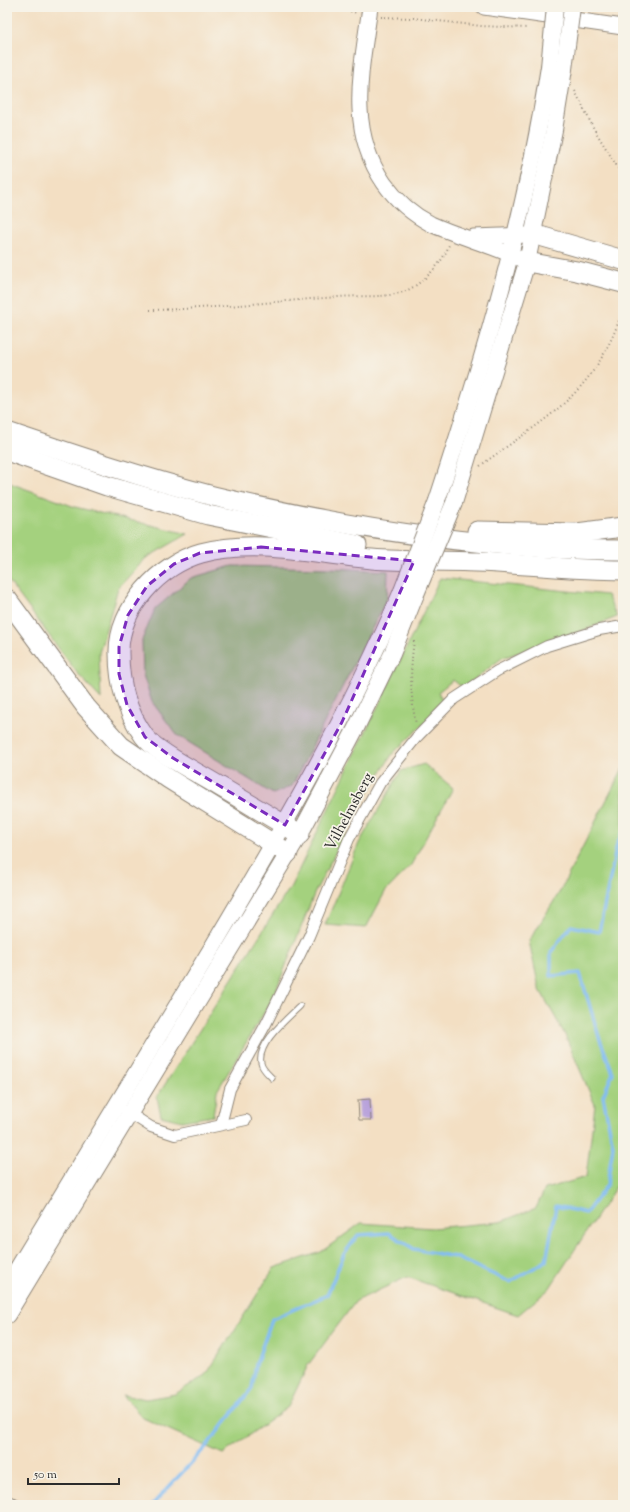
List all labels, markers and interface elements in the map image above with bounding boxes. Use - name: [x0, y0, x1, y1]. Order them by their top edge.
- street label: Vilhelmsberg: [321, 769, 379, 855]
- scale bar: [28, 1460, 119, 1486]
- text: 50 m: [33, 1466, 57, 1484]

